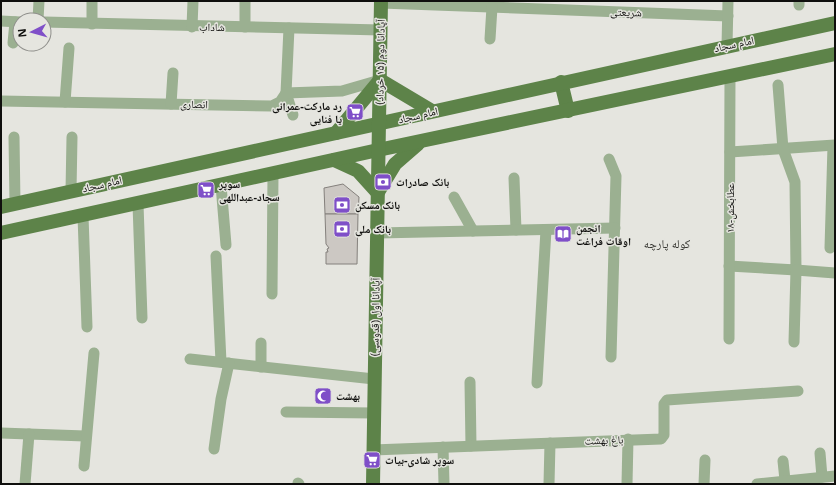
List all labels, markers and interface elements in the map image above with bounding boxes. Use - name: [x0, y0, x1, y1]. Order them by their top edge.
- street label: شریعتی: [610, 3, 642, 20]
- north arrow: [12, 12, 52, 52]
- street label: شاداب: [199, 19, 225, 34]
- street label: آپادانا دوم (۱۵ خرداد): [371, 19, 388, 105]
- text: N: [14, 28, 29, 38]
- street label: امام سجاد: [712, 32, 755, 55]
- street label: انصاری: [180, 96, 208, 111]
- place label: رد مارکت-عمرانی یا فنایی: [272, 98, 342, 127]
- supermarket icon: رد مارکت-عمرانی یا فنایی: [345, 102, 365, 122]
- street label: امام سجاد: [396, 103, 439, 126]
- street label: امام سجاد: [80, 172, 123, 195]
- bank icon: بانک صادرات: [373, 172, 393, 192]
- place label: بانک صادرات: [396, 174, 449, 189]
- place label: سوپر سجاد-عبداللهی: [218, 176, 280, 205]
- supermarket icon: سوپر سجاد-عبداللهی: [196, 180, 216, 200]
- street label: ۱۸-عطابخش: [722, 182, 737, 233]
- bank icon: بانک مسکن: [332, 195, 352, 215]
- place label: بانک مسکن: [355, 197, 400, 213]
- bank icon: بانک ملی: [332, 219, 352, 239]
- place label: انجمن اوقات فراغت: [576, 220, 631, 248]
- place label: بانک ملی: [355, 221, 391, 237]
- library icon: انجمن اوقات فراغت: [553, 224, 573, 244]
- district label: کوله پارچه: [644, 235, 690, 252]
- street label: آپادانا اول (قدوسی): [366, 277, 383, 356]
- mosque icon: بهشت: [313, 386, 333, 406]
- place label: بهشت: [336, 388, 360, 403]
- street label: باغ بهشت: [584, 431, 624, 448]
- supermarket icon: سوپر شادی-بیات: [362, 450, 382, 470]
- place label: سوپر شادی-بیات: [385, 452, 455, 468]

